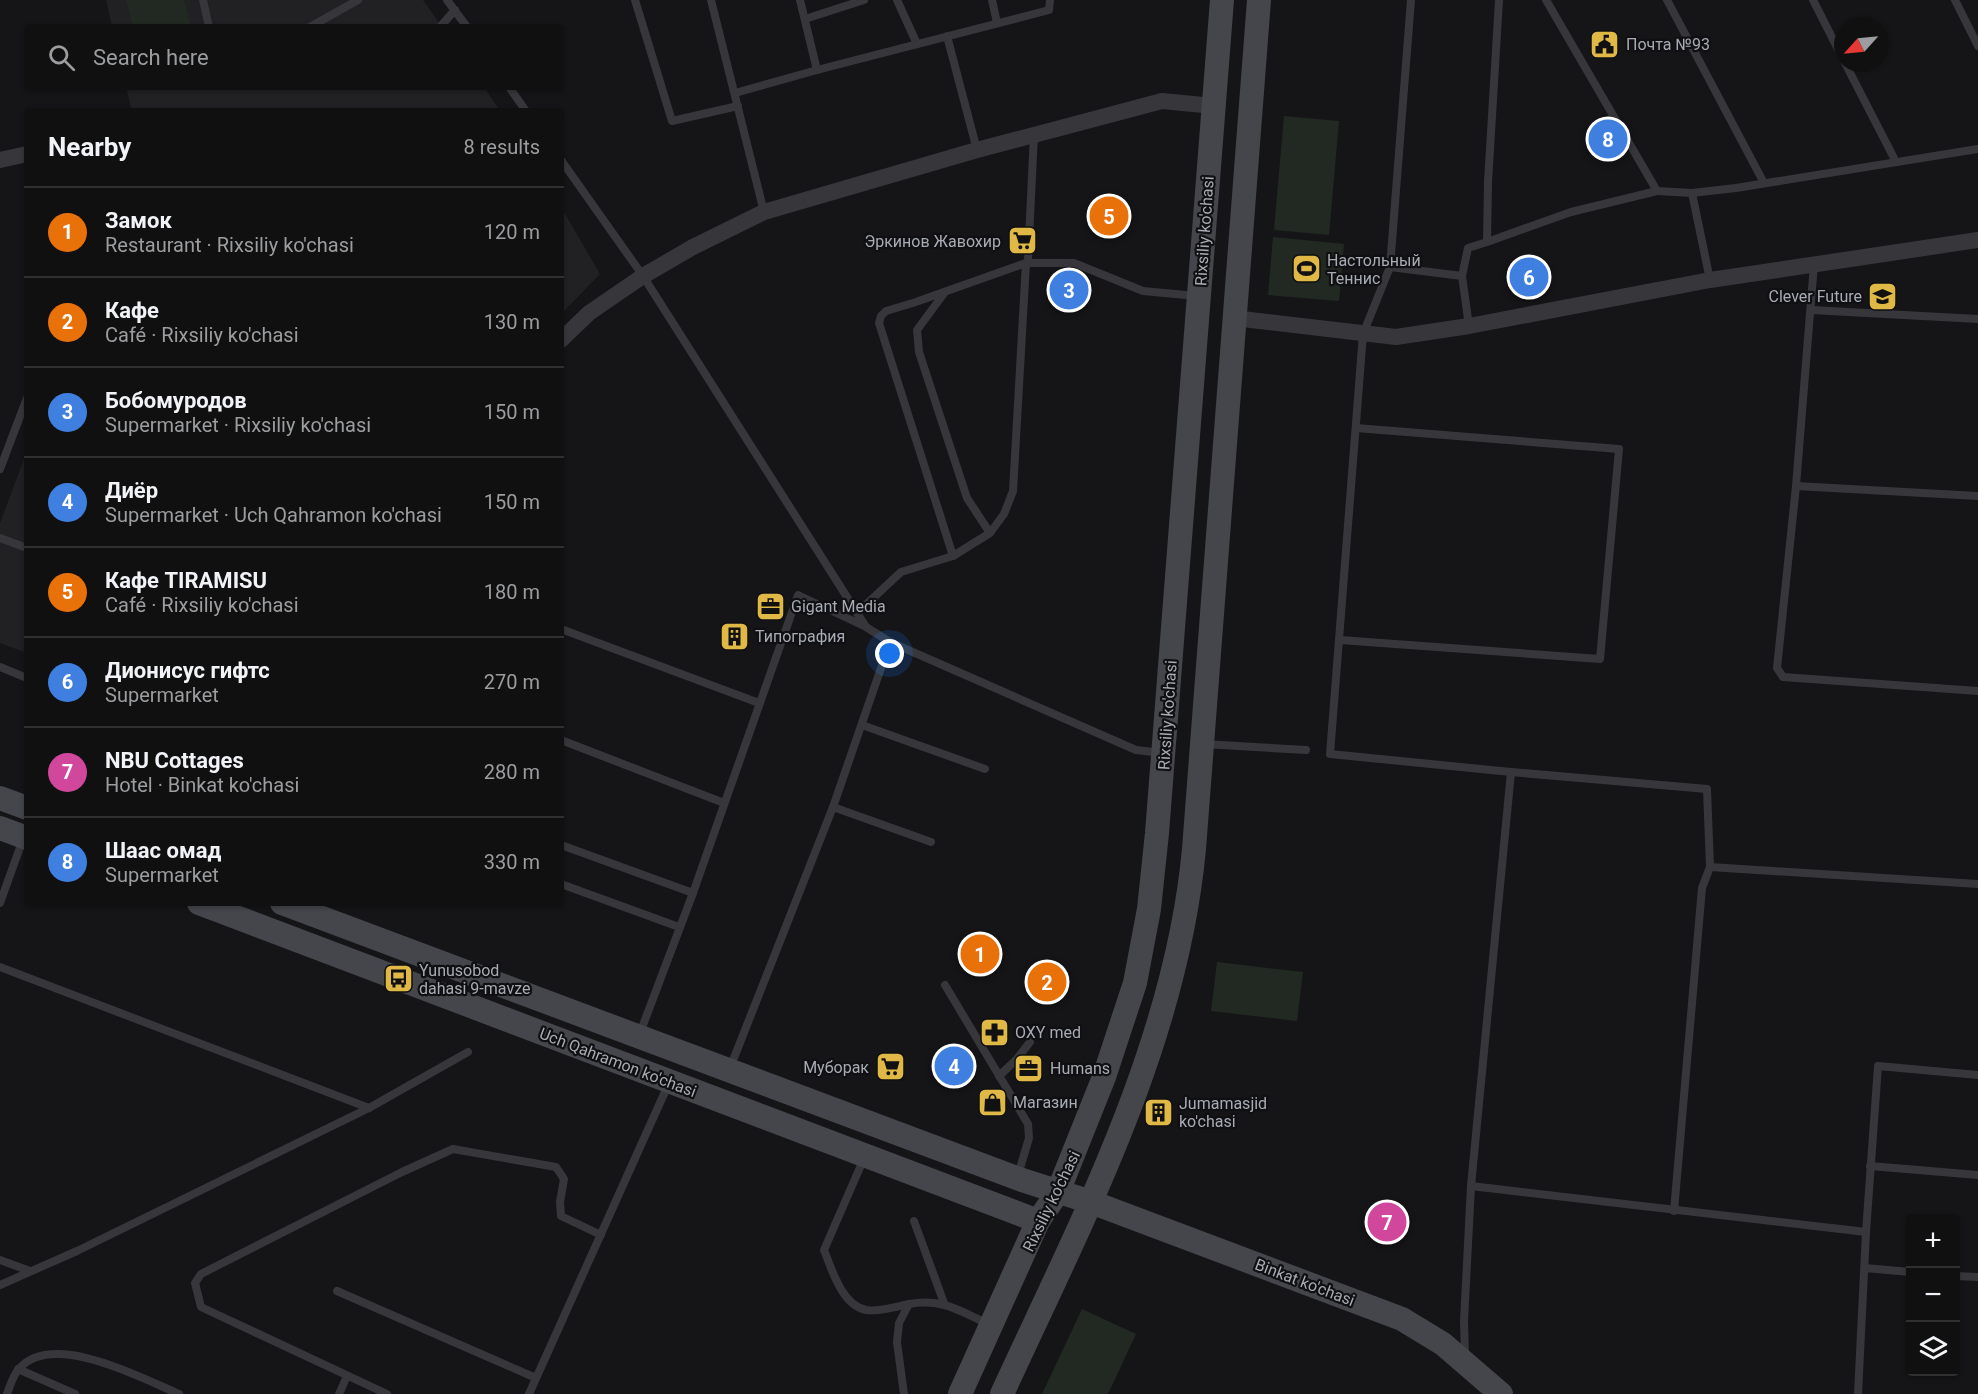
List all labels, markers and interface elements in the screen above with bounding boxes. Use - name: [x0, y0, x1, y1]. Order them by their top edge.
- north arrow: [1834, 18, 1888, 72]
- search box: [24, 24, 564, 90]
- public building icon: Почта №93: [1589, 28, 1621, 60]
- place label: Почта №93: [1626, 35, 1710, 54]
- icon: search: [45, 41, 78, 74]
- text: Search here: [93, 45, 209, 70]
- pin: 8: [1588, 116, 1628, 162]
- text: Nearby: [48, 132, 131, 162]
- text: 8 results: [464, 135, 540, 159]
- street label: Rixsiliy ko'chasi: [1191, 176, 1218, 286]
- pin: 5: [1090, 194, 1128, 238]
- text: Замок: [105, 208, 172, 233]
- text: 1: [62, 220, 73, 244]
- text: 120 m: [484, 220, 540, 244]
- supermarket icon: Эркинов Жавохир: [1006, 225, 1038, 257]
- place label: Эркинов Жавохир: [864, 232, 1001, 251]
- text: Restaurant · Rixsiliy ko'chasi: [105, 233, 354, 257]
- place label: Настольный Теннис: [1327, 251, 1421, 288]
- sports icon: Настольный Теннис: [1290, 253, 1322, 285]
- pin: 6: [1510, 254, 1549, 300]
- pin: 3: [1050, 268, 1088, 312]
- school or university icon: Clever Future: [1867, 280, 1899, 312]
- place label: Clever Future: [1768, 287, 1862, 306]
- text: Кафе: [105, 298, 159, 323]
- text: 2: [62, 310, 73, 334]
- text: 130 m: [484, 310, 540, 334]
- text: Café · Rixsiliy ko'chasi: [105, 323, 299, 347]
- text: Бобомуродов: [105, 388, 247, 413]
- text: 3: [62, 400, 73, 424]
- text: 150 m: [484, 400, 540, 424]
- text: Supermarket · Rixsiliy ko'chasi: [105, 413, 371, 437]
- text: Диёр: [105, 478, 158, 503]
- text: 4: [62, 490, 73, 514]
- text: 150 m: [484, 490, 540, 514]
- text: Supermarket · Uch Qahramon ko'chasi: [105, 503, 442, 527]
- text: Кафе TIRAMISU: [105, 568, 267, 593]
- text: 5: [62, 580, 73, 604]
- text: 180 m: [484, 580, 540, 604]
- office icon: Gigant Media: [754, 590, 786, 622]
- text: Café · Rixsiliy ko'chasi: [105, 593, 299, 617]
- place label: Gigant Media: [791, 597, 886, 616]
- building icon: Типография: [718, 620, 750, 652]
- place label: Типография: [755, 627, 845, 646]
- your location: [875, 639, 904, 668]
- text: Дионисус гифтс: [105, 658, 270, 683]
- street label: Rixsiliy ko'chasi: [1154, 660, 1181, 770]
- text: 6: [62, 670, 73, 694]
- text: 270 m: [484, 670, 540, 694]
- text: Supermarket: [105, 683, 219, 707]
- text: NBU Cottages: [105, 748, 244, 773]
- text: 7: [62, 760, 73, 784]
- text: 280 m: [484, 760, 540, 784]
- text: Hotel · Binkat ko'chasi: [105, 773, 299, 797]
- text: Шаас омад: [105, 838, 221, 863]
- text: 8: [62, 850, 73, 874]
- text: 330 m: [484, 850, 540, 874]
- text: Supermarket: [105, 863, 219, 887]
- pin: 1: [960, 932, 1000, 976]
- pin: 2: [1028, 960, 1066, 1004]
- place label: Yunusobod dahasi 9-mavze: [419, 961, 530, 998]
- bus stop icon: Yunusobod dahasi 9-mavze: [382, 963, 414, 995]
- pharmacy icon: OXY med: [978, 1016, 1010, 1048]
- place label: OXY med: [1015, 1023, 1081, 1042]
- street label: Uch Qahramon ko'chasi: [537, 1024, 699, 1101]
- pin: 4: [934, 1044, 974, 1088]
- supermarket icon: Муборак: [874, 1051, 906, 1083]
- office icon: Humans: [1013, 1052, 1045, 1084]
- place label: Муборак: [803, 1058, 869, 1077]
- place label: Humans: [1050, 1059, 1110, 1078]
- shop icon: Магазин: [976, 1086, 1008, 1118]
- place label: Магазин: [1013, 1093, 1078, 1112]
- place label: Jumamasjid ko'chasi: [1179, 1094, 1267, 1131]
- building icon: Jumamasjid ko'chasi: [1142, 1096, 1174, 1128]
- street label: Rixsiliy ko'chasi: [1019, 1148, 1084, 1255]
- pin: 7: [1368, 1200, 1406, 1244]
- map controls: [1906, 1214, 1960, 1376]
- button: +: [1906, 1214, 1960, 1268]
- street label: Binkat ko'chasi: [1252, 1255, 1357, 1310]
- button: −: [1906, 1268, 1960, 1322]
- button: layers: [1906, 1322, 1960, 1376]

